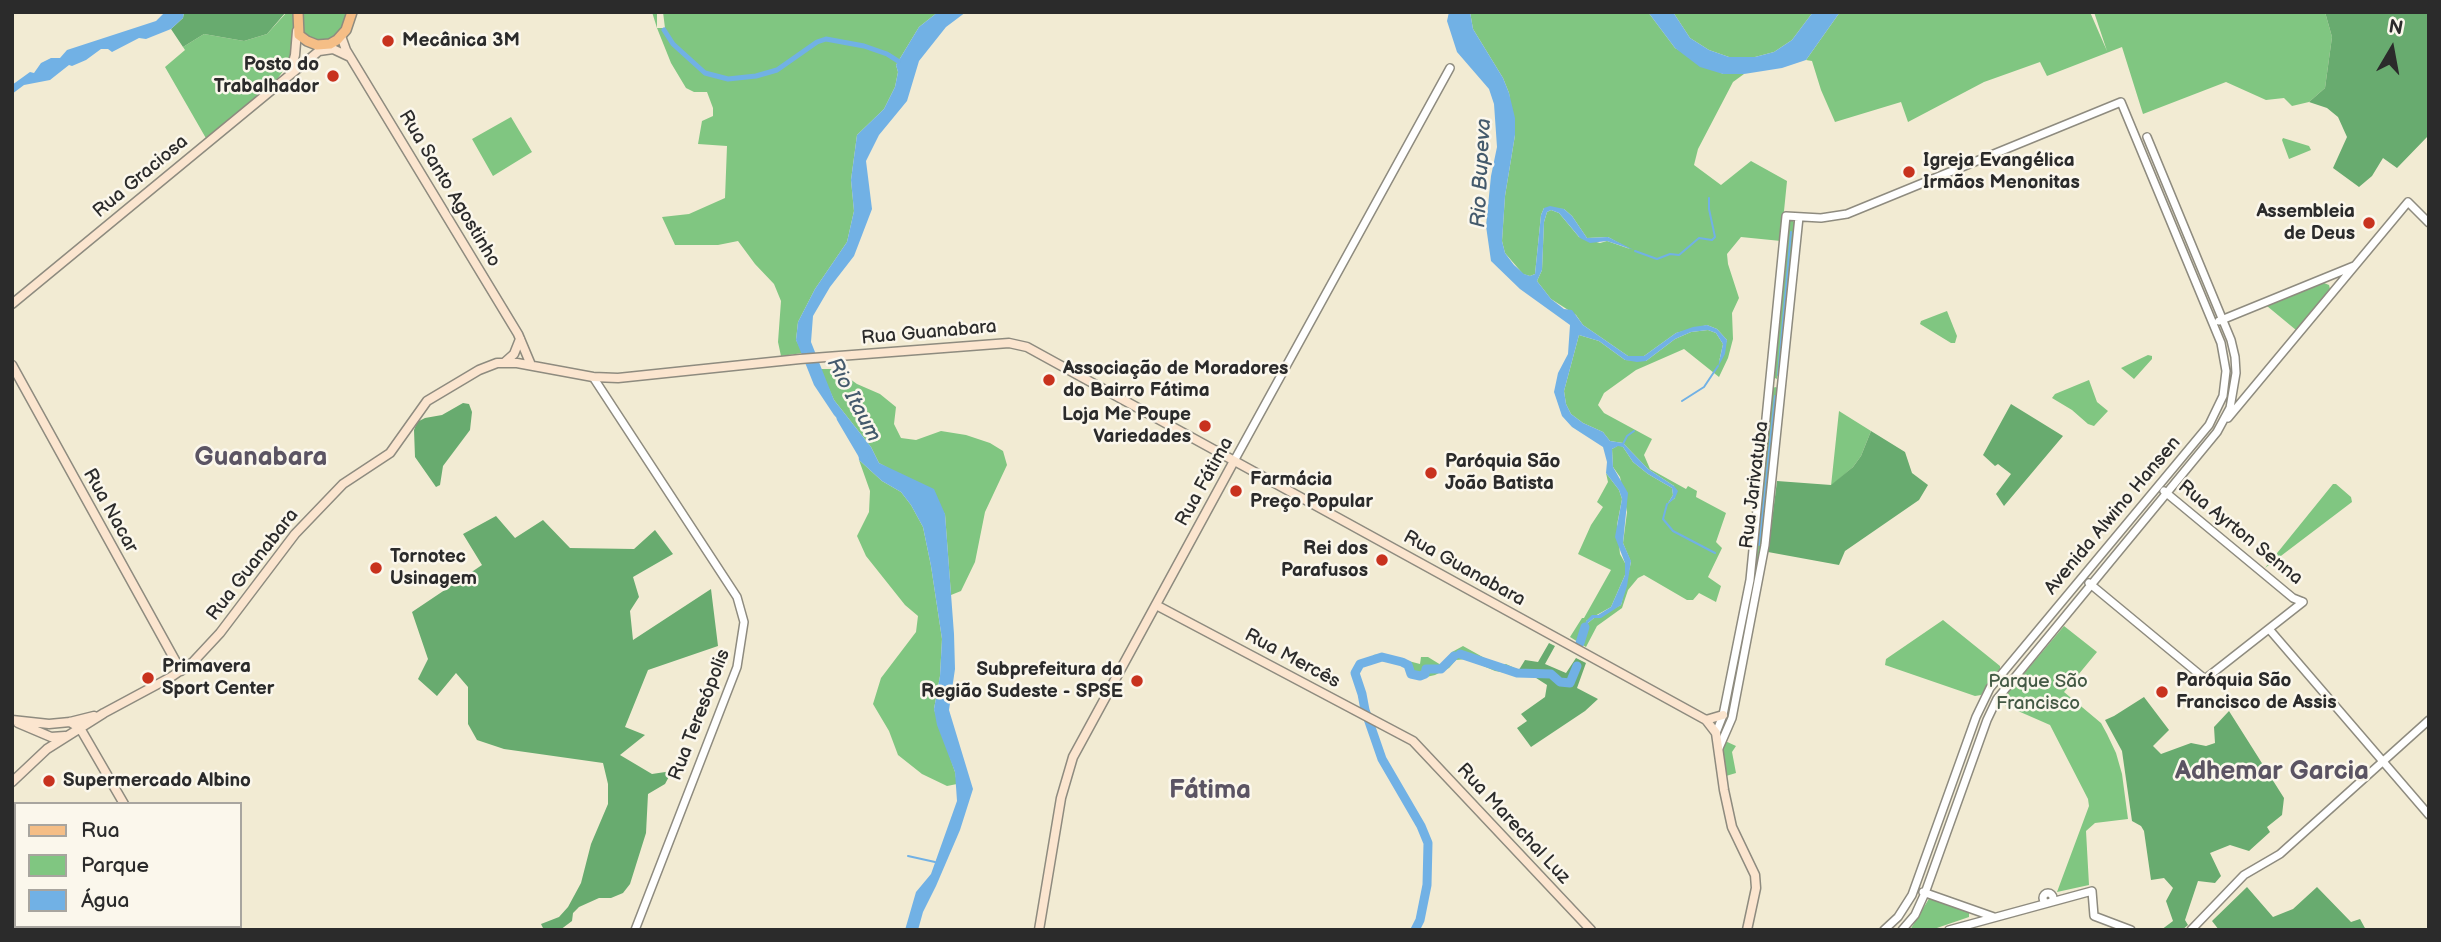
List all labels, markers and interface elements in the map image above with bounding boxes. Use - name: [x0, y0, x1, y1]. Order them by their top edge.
- north arrow: [2357, 14, 2427, 84]
- text: N: [2387, 15, 2405, 40]
- place label: Mecânica 3M: [402, 30, 520, 52]
- marker: Mecânica 3M: [380, 33, 396, 49]
- place label: Posto do Trabalhador: [214, 54, 319, 98]
- marker: Posto do Trabalhador: [325, 68, 341, 84]
- street label: Rua Santo Agostinho: [393, 106, 505, 272]
- water label: Rio Bupeva: [1467, 118, 1497, 228]
- street label: Rua Graciosa: [89, 131, 193, 223]
- place label: Igreja Evangélica Irmãos Menonitas: [1923, 150, 2080, 194]
- marker: Igreja Evangélica Irmãos Menonitas: [1901, 164, 1917, 180]
- place label: Assembleia de Deus: [2256, 201, 2355, 245]
- marker: Assembleia de Deus: [2361, 215, 2377, 231]
- street label: Rua Guanabara: [860, 316, 998, 350]
- water label: Rio Itaum: [820, 354, 886, 446]
- place label: Associação de Moradores do Bairro Fátima: [1063, 358, 1288, 402]
- marker: Associação de Moradores do Bairro Fátima: [1041, 372, 1057, 388]
- place label: Loja Me Poupe Variedades: [1062, 404, 1191, 448]
- marker: Loja Me Poupe Variedades: [1197, 418, 1213, 434]
- street label: Rua Jarivatuba: [1736, 420, 1774, 550]
- street label: Avenida Alwino Hansen: [2040, 432, 2186, 600]
- street label: Rua Fátima: [1171, 434, 1239, 530]
- district label: Guanabara: [195, 442, 327, 474]
- place label: Paróquia São João Batista: [1445, 451, 1560, 495]
- street label: Rua Nacar: [78, 465, 142, 557]
- marker: Paróquia São João Batista: [1423, 465, 1439, 481]
- place label: Farmácia Preço Popular: [1250, 469, 1373, 513]
- street label: Rua Ayrton Senna: [2173, 476, 2307, 590]
- marker: Farmácia Preço Popular: [1228, 483, 1244, 499]
- street label: Rua Guanabara: [202, 505, 304, 625]
- street label: Rua Guanabara: [1399, 526, 1529, 612]
- place label: Rei dos Parafusos: [1281, 538, 1368, 582]
- place label: Tornotec Usinagem: [390, 546, 477, 590]
- marker: Rei dos Parafusos: [1374, 552, 1390, 568]
- marker: Tornotec Usinagem: [368, 560, 384, 576]
- street label: Rua Mercês: [1240, 624, 1344, 694]
- street label: Rua Teresópolis: [665, 646, 735, 784]
- place label: Primavera Sport Center: [162, 656, 274, 700]
- place label: Subprefeitura da Região Sudeste - SPSE: [921, 659, 1123, 703]
- marker: Primavera Sport Center: [140, 670, 156, 686]
- place label: Paróquia São Francisco de Assis: [2176, 670, 2337, 714]
- park label: Parque São Francisco: [1988, 671, 2088, 715]
- marker: Subprefeitura da Região Sudeste - SPSE: [1129, 673, 1145, 689]
- marker: Paróquia São Francisco de Assis: [2154, 684, 2170, 700]
- district label: Adhemar Garcia: [2175, 756, 2369, 788]
- street label: Rua Marechal Luz: [1451, 759, 1575, 889]
- place label: Supermercado Albino: [63, 770, 251, 792]
- marker: Supermercado Albino: [41, 773, 57, 789]
- district label: Fátima: [1169, 775, 1251, 807]
- legend: [14, 802, 242, 928]
- text: Rua: [81, 818, 120, 843]
- text: Parque: [81, 853, 149, 878]
- text: Água: [81, 888, 129, 913]

